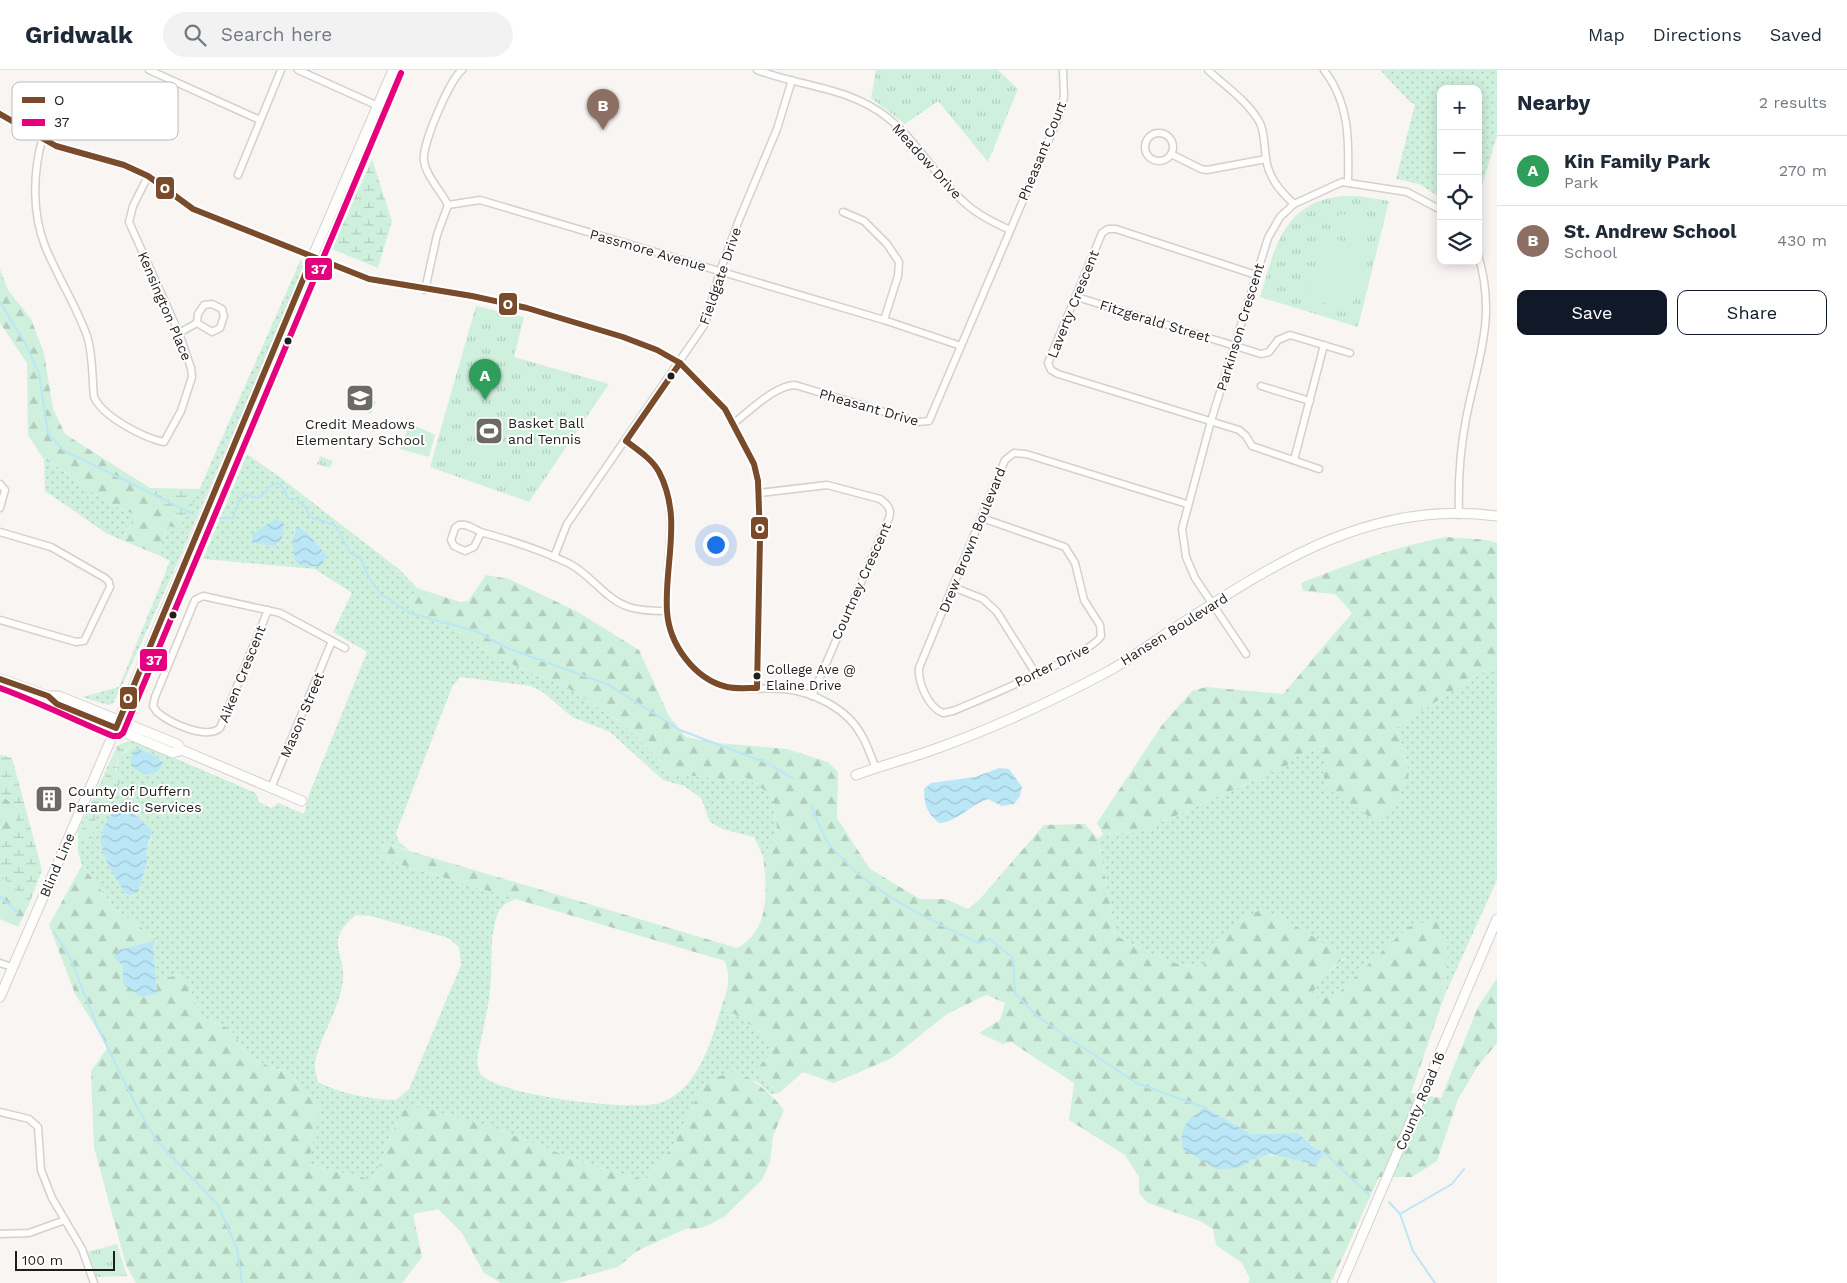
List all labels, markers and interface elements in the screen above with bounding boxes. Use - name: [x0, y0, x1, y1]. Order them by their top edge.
- search box: [163, 12, 513, 57]
- text: Gridwalk: [25, 21, 133, 49]
- icon: search: [181, 21, 209, 49]
- text: Search here: [221, 23, 332, 46]
- text: Map: [1588, 24, 1625, 45]
- text: Directions: [1653, 24, 1742, 45]
- text: Saved: [1770, 24, 1822, 45]
- legend: [12, 82, 178, 140]
- map controls: [1437, 85, 1482, 265]
- button: +: [1437, 85, 1482, 130]
- pin: B: [587, 89, 619, 130]
- text: Nearby: [1517, 90, 1590, 115]
- text: O: [54, 92, 64, 108]
- text: 2 results: [1759, 93, 1827, 112]
- street label: Pheasant Court: [1015, 99, 1069, 203]
- text: 37: [54, 114, 70, 130]
- street label: Meadow Drive: [889, 120, 965, 202]
- button: −: [1437, 130, 1482, 175]
- text: Kin Family Park: [1564, 150, 1710, 173]
- text: A: [1528, 161, 1538, 180]
- text: 270 m: [1779, 161, 1827, 180]
- text: Park: [1564, 173, 1598, 192]
- button: locate: [1437, 175, 1482, 220]
- line badge: O: [155, 176, 175, 200]
- text: O: [160, 180, 170, 196]
- button: layers: [1437, 220, 1482, 265]
- text: St. Andrew School: [1564, 220, 1736, 243]
- street label: Fieldgate Drive: [696, 225, 744, 327]
- street label: Passmore Avenue: [588, 226, 708, 274]
- text: B: [1528, 231, 1538, 250]
- text: 430 m: [1777, 231, 1827, 250]
- text: School: [1564, 243, 1617, 262]
- street label: Laverty Crescent: [1044, 248, 1102, 360]
- street label: Kensington Place: [135, 249, 195, 363]
- line badge: 37: [304, 257, 333, 281]
- text: 37: [311, 261, 328, 277]
- street label: Parkinson Crescent: [1213, 261, 1267, 393]
- button: Save: [1517, 290, 1667, 335]
- button: Share: [1677, 290, 1827, 335]
- line badge: O: [498, 292, 518, 316]
- text: O: [503, 296, 513, 312]
- street label: Fitzgerald Street: [1098, 297, 1212, 345]
- unlabelled marker: [283, 336, 293, 346]
- pin: A: [469, 359, 501, 400]
- unlabelled marker: [666, 371, 676, 381]
- school or university icon: Credit Meadows Elementary School: [345, 383, 375, 413]
- street label: Pheasant Drive: [818, 385, 920, 429]
- place label: Basket Ball and Tennis: [508, 415, 585, 447]
- place label: Credit Meadows Elementary School: [296, 416, 425, 448]
- sports icon: Basket Ball and Tennis: [474, 416, 504, 446]
- street label: Drew Brown Boulevard: [936, 465, 1008, 615]
- line badge: O: [750, 516, 769, 540]
- text: O: [755, 520, 765, 536]
- street label: Courtney Crescent: [828, 520, 894, 642]
- your location: [703, 532, 729, 558]
- street label: Hansen Boulevard: [1117, 590, 1231, 668]
- unlabelled marker: [168, 610, 178, 620]
- street label: Aiken Crescent: [215, 623, 269, 725]
- street label: Porter Drive: [1012, 640, 1092, 690]
- line badge: 37: [139, 648, 168, 672]
- text: 37: [146, 652, 163, 668]
- place label: College Ave @ Elaine Drive: [766, 662, 856, 693]
- street label: Mason Street: [277, 670, 327, 760]
- marker: College Ave @ Elaine Drive: [752, 671, 762, 681]
- line badge: O: [119, 686, 138, 710]
- text: O: [123, 690, 133, 706]
- place label: County of Duffern Paramedic Services: [68, 783, 202, 815]
- building icon: County of Duffern Paramedic Services: [34, 784, 64, 814]
- street label: Blind Line: [36, 830, 78, 900]
- street label: County Road 16: [1392, 1049, 1448, 1153]
- scale bar: [15, 1248, 115, 1271]
- text: 100 m: [22, 1252, 63, 1268]

